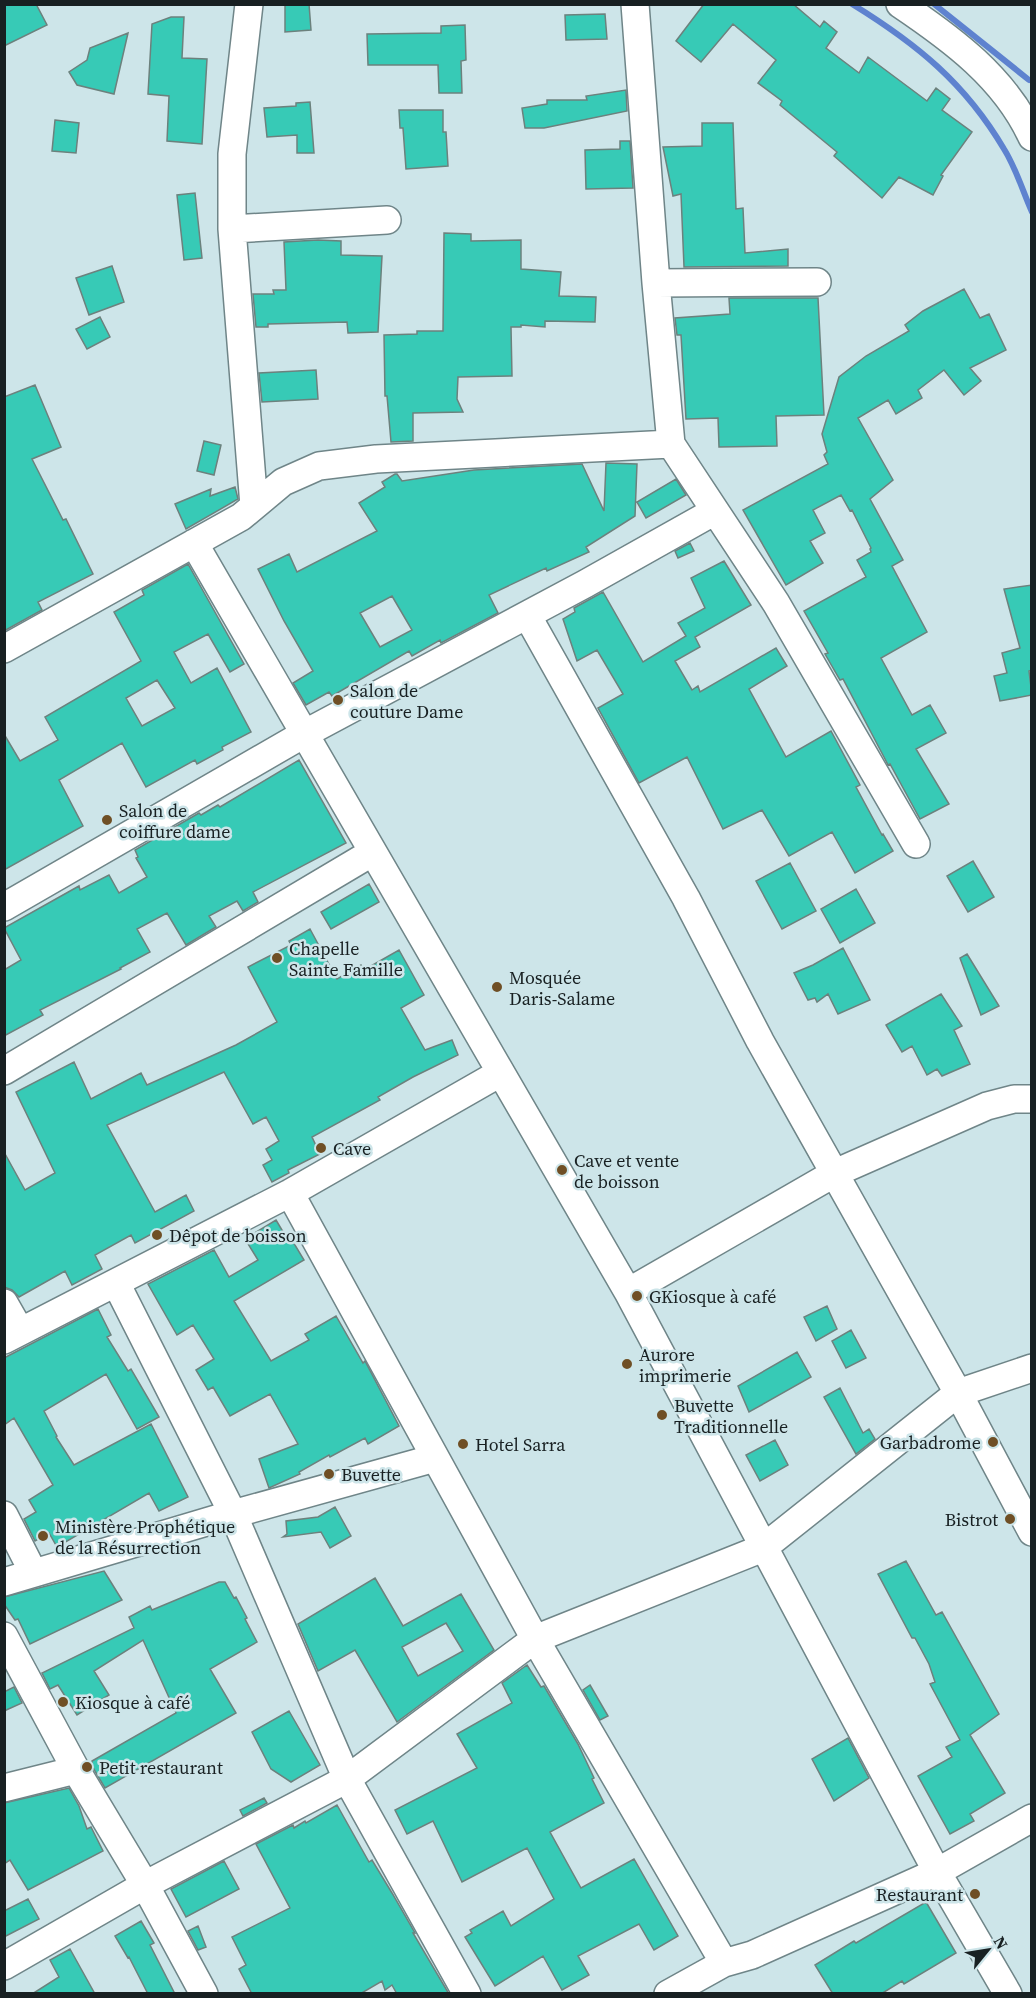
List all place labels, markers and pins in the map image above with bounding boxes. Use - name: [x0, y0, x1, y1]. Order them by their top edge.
- place label: Salon de couture Dame: [350, 678, 463, 724]
- marker: Salon de couture Dame: [331, 693, 345, 707]
- place label: Salon de coiffure dame: [119, 798, 231, 844]
- marker: Salon de coiffure dame: [100, 813, 114, 827]
- place label: Chapelle Sainte Famille: [289, 936, 403, 982]
- marker: Chapelle Sainte Famille: [270, 951, 284, 965]
- place label: Mosquée Daris-Salame: [509, 965, 615, 1011]
- marker: Mosquée Daris-Salame: [490, 980, 504, 994]
- place label: Cave: [333, 1136, 371, 1161]
- marker: Cave: [314, 1141, 328, 1155]
- place label: Cave et vente de boisson: [574, 1148, 679, 1194]
- marker: Cave et vente de boisson: [555, 1163, 569, 1177]
- place label: Dêpot de boisson: [169, 1223, 307, 1248]
- marker: Dêpot de boisson: [150, 1228, 164, 1242]
- place label: GKiosque à café: [649, 1284, 776, 1309]
- marker: GKiosque à café: [630, 1289, 644, 1303]
- place label: Aurore imprimerie: [639, 1342, 731, 1388]
- marker: Aurore imprimerie: [620, 1357, 634, 1371]
- place label: Buvette Traditionnelle: [674, 1393, 788, 1439]
- marker: Buvette Traditionnelle: [655, 1408, 669, 1422]
- place label: Garbadrome: [880, 1430, 981, 1455]
- place label: Hotel Sarra: [475, 1432, 566, 1457]
- marker: Garbadrome: [986, 1435, 1000, 1449]
- marker: Hotel Sarra: [456, 1437, 470, 1451]
- place label: Buvette: [341, 1462, 401, 1487]
- marker: Buvette: [322, 1467, 336, 1481]
- place label: Bistrot: [945, 1507, 998, 1532]
- marker: Bistrot: [1003, 1512, 1017, 1526]
- place label: Ministère Prophétique de la Résurrection: [55, 1514, 235, 1560]
- marker: Ministère Prophétique de la Résurrection: [36, 1529, 50, 1543]
- place label: Kiosque à café: [75, 1690, 190, 1715]
- marker: Kiosque à café: [56, 1695, 70, 1709]
- place label: Petit restaurant: [99, 1755, 223, 1780]
- marker: Petit restaurant: [80, 1760, 94, 1774]
- place label: Restaurant: [876, 1882, 963, 1907]
- marker: Restaurant: [968, 1887, 982, 1901]

